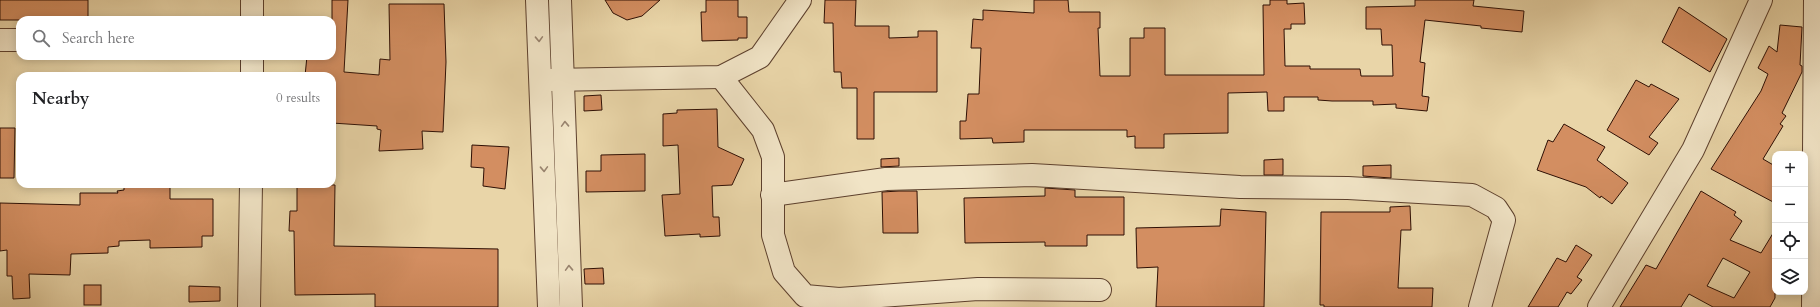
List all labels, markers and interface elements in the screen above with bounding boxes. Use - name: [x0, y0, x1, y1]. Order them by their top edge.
- search box: [16, 16, 336, 60]
- icon: search: [30, 27, 52, 49]
- text: Search here: [62, 28, 135, 48]
- one-way arrow: [534, 36, 543, 42]
- text: Nearby: [32, 87, 89, 110]
- text: 0 results: [276, 89, 320, 107]
- one-way arrow: [561, 121, 569, 127]
- map controls: [1772, 151, 1808, 295]
- button: +: [1772, 151, 1808, 187]
- one-way arrow: [539, 166, 548, 172]
- button: −: [1772, 187, 1808, 223]
- button: locate: [1772, 223, 1808, 259]
- button: layers: [1772, 259, 1808, 295]
- one-way arrow: [565, 265, 574, 271]

